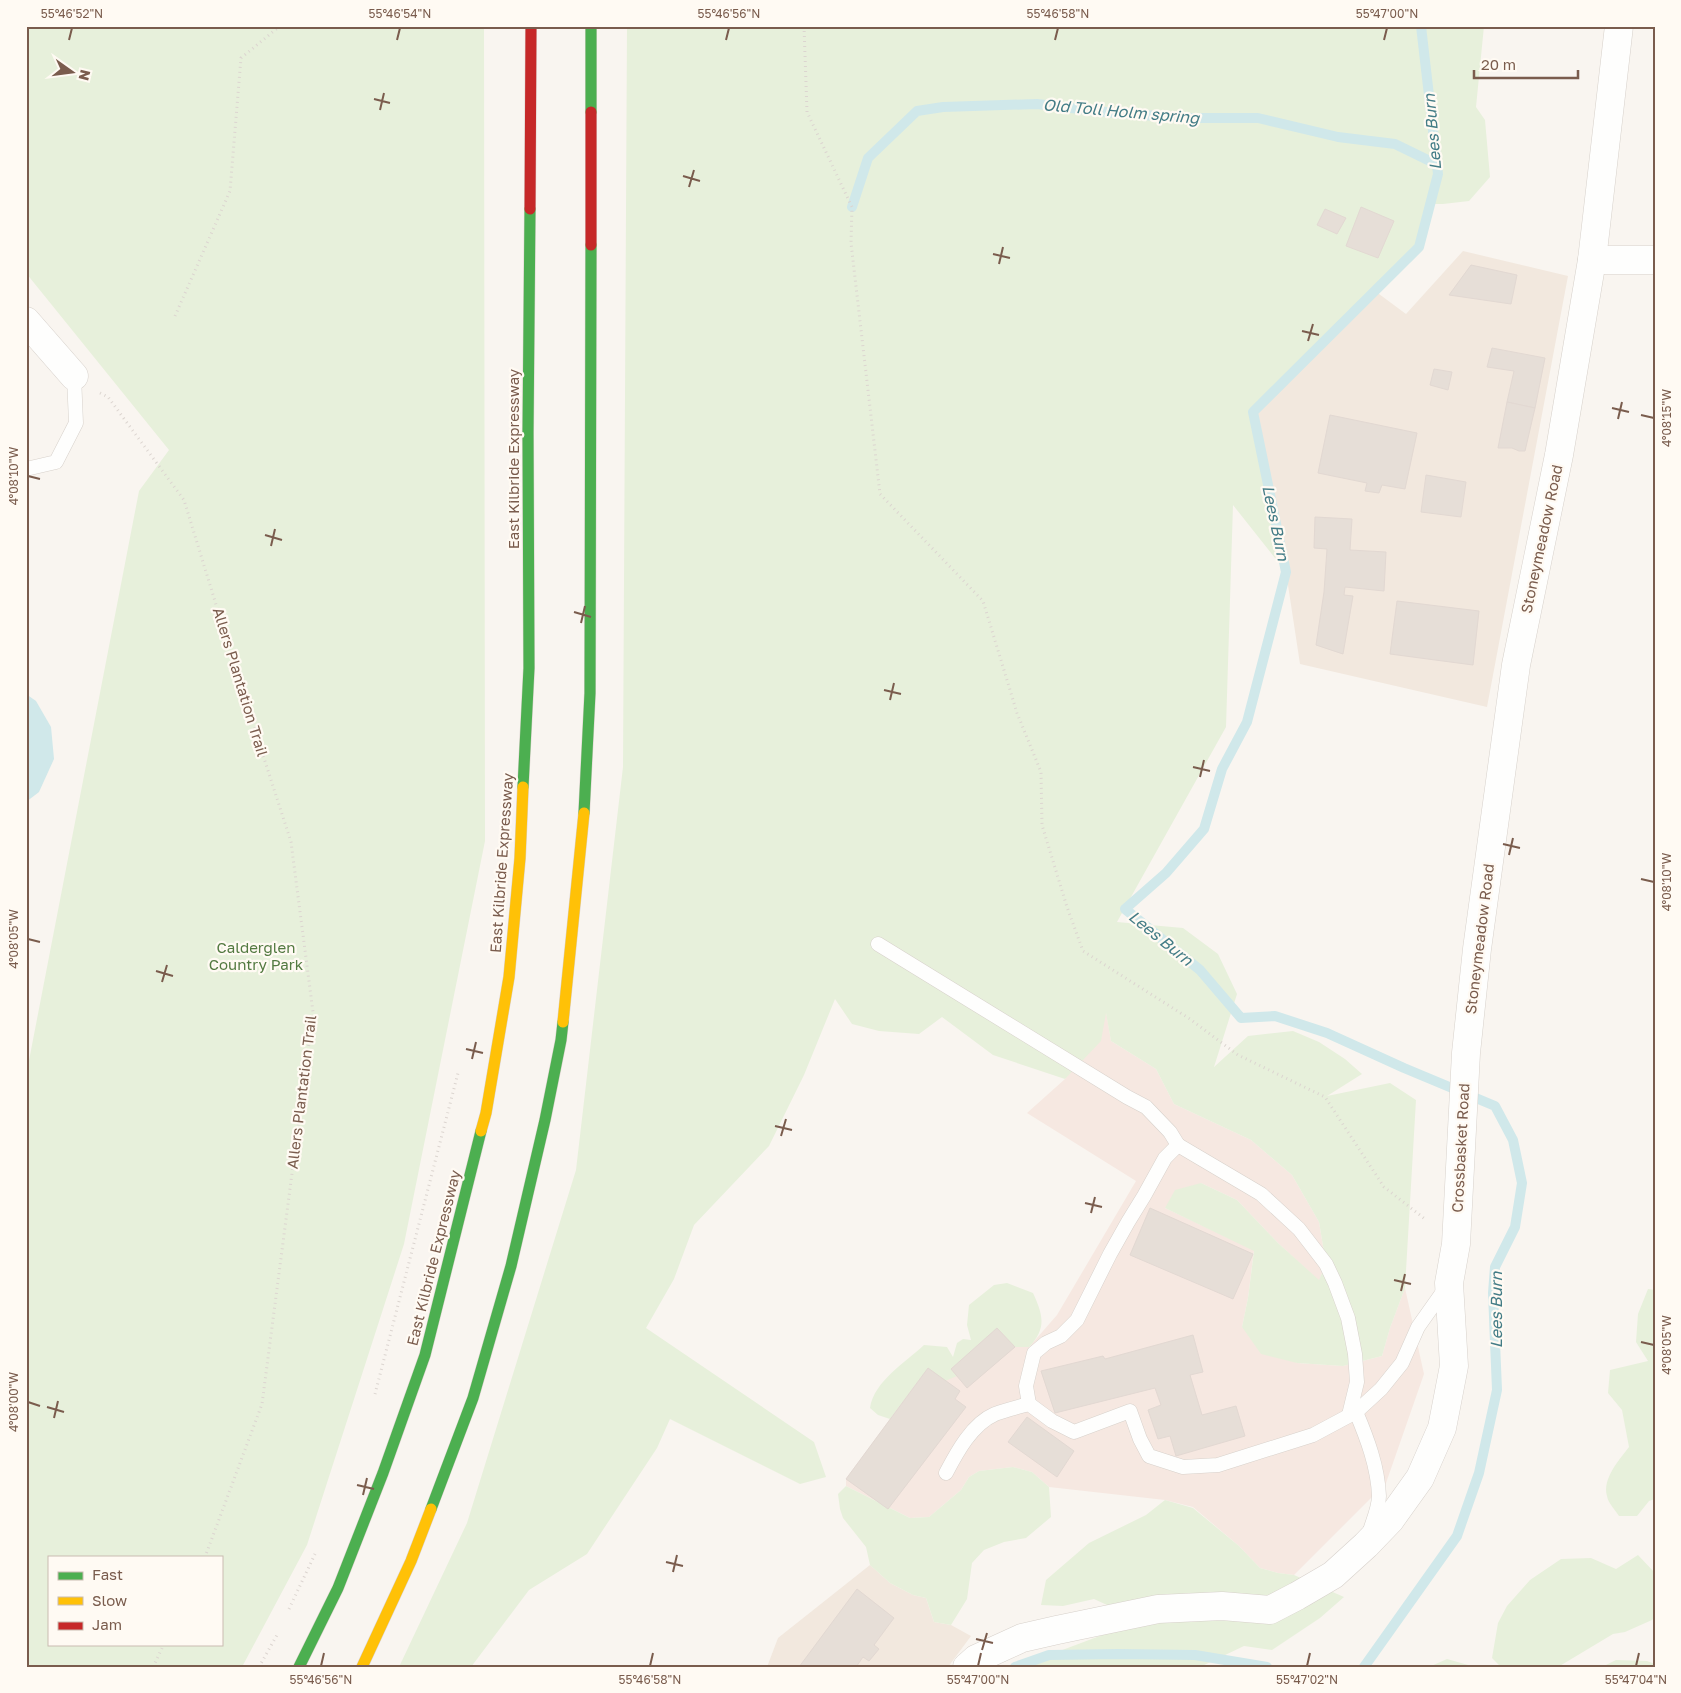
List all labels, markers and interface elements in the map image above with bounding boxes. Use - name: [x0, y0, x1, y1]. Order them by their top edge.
- text: 55°46'52"N: [41, 6, 103, 21]
- text: 55°46'54"N: [369, 6, 431, 21]
- text: 55°46'56"N: [698, 6, 760, 21]
- text: 55°46'58"N: [1027, 6, 1089, 21]
- text: 55°47'00"N: [1356, 6, 1418, 21]
- north arrow: [48, 48, 98, 98]
- scale bar: [1474, 48, 1577, 80]
- text: 20 m: [1481, 55, 1516, 73]
- text: N: [76, 68, 95, 82]
- water label: Lees Burn: [1419, 92, 1445, 171]
- water label: Old Toll Holm spring: [1042, 94, 1201, 128]
- street label: East Kilbride Expressway: [504, 368, 522, 549]
- text: 4°08'15"W: [1659, 389, 1674, 447]
- text: 4°08'10"W: [6, 446, 21, 505]
- street label: Stoneymeadow Road: [1516, 463, 1566, 615]
- water label: Lees Burn: [1258, 484, 1294, 564]
- street label: Allers Plantation Trail: [210, 605, 272, 759]
- street label: East Kilbride Expressway: [486, 772, 516, 954]
- text: 4°08'10"W: [1659, 852, 1674, 911]
- street label: Stoneymeadow Road: [1461, 863, 1497, 1015]
- water label: Lees Burn: [1125, 906, 1198, 971]
- text: 4°08'05"W: [6, 909, 21, 969]
- park label: Calderglen Country Park: [209, 938, 304, 973]
- street label: Allers Plantation Trail: [283, 1014, 319, 1170]
- street label: Crossbasket Road: [1448, 1083, 1472, 1213]
- street label: East Kilbride Expressway: [402, 1167, 464, 1347]
- water label: Lees Burn: [1486, 1271, 1506, 1348]
- text: 4°08'05"W: [1659, 1315, 1674, 1375]
- text: 4°08'00"W: [6, 1371, 21, 1432]
- legend: [48, 1556, 222, 1646]
- text: Fast: [92, 1565, 123, 1583]
- text: Slow: [92, 1591, 127, 1609]
- text: Jam: [92, 1615, 122, 1633]
- text: 55°46'56"N: [290, 1672, 352, 1687]
- text: 55°46'58"N: [619, 1672, 681, 1687]
- text: 55°47'00"N: [947, 1672, 1009, 1687]
- text: 55°47'02"N: [1276, 1672, 1338, 1687]
- text: 55°47'04"N: [1605, 1672, 1667, 1687]

